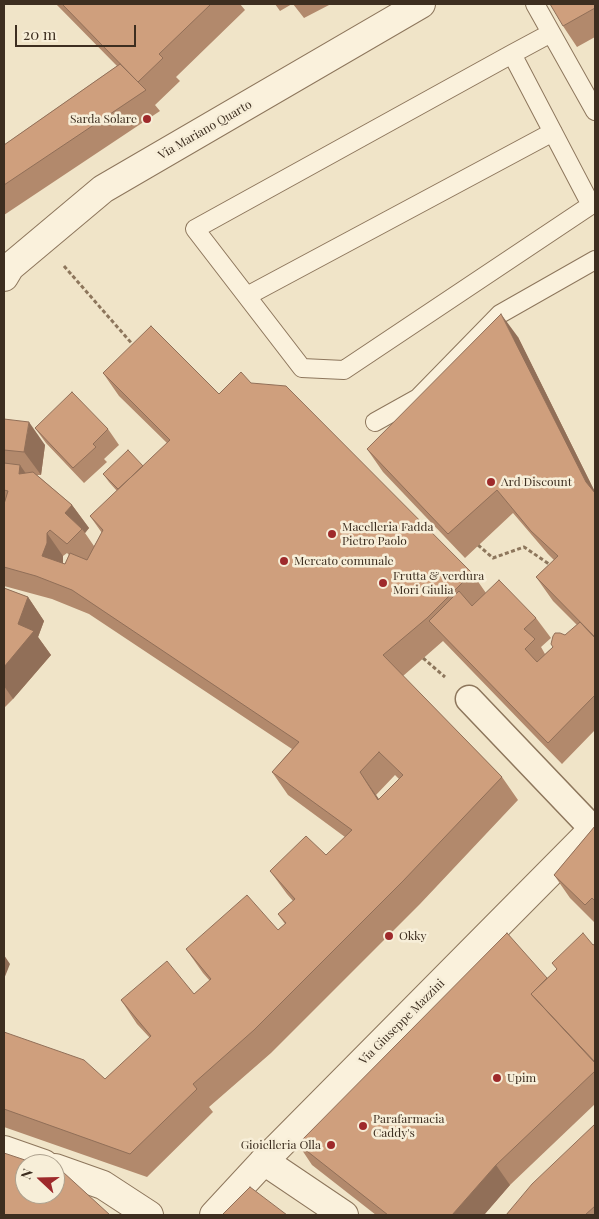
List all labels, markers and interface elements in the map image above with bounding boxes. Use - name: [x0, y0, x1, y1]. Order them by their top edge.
- scale bar: [18, 15, 139, 47]
- text: 20 m: [23, 24, 56, 44]
- street label: Via Mariano Quarto: [156, 97, 254, 163]
- place label: Sarda Solare: [70, 112, 137, 126]
- marker: Sarda Solare: [141, 113, 153, 125]
- place label: Ard Discount: [501, 475, 572, 489]
- marker: Ard Discount: [485, 476, 497, 488]
- place label: Macelleria Fadda Pietro Paolo: [342, 520, 433, 548]
- marker: Macelleria Fadda Pietro Paolo: [326, 528, 338, 540]
- place label: Mercato comunale: [294, 554, 394, 568]
- marker: Mercato comunale: [278, 555, 290, 567]
- place label: Frutta & verdura Mori Giulia: [393, 569, 484, 597]
- marker: Frutta & verdura Mori Giulia: [377, 577, 389, 589]
- place label: Okky: [399, 929, 427, 943]
- marker: Okky: [383, 930, 395, 942]
- street label: Via Giuseppe Mazzini: [356, 976, 448, 1068]
- place label: Upim: [507, 1071, 536, 1085]
- marker: Upim: [491, 1072, 503, 1084]
- place label: Parafarmacia Caddy's: [373, 1112, 444, 1140]
- marker: Parafarmacia Caddy's: [357, 1120, 369, 1132]
- place label: Gioielleria Olla: [241, 1138, 321, 1152]
- marker: Gioielleria Olla: [325, 1139, 337, 1151]
- north arrow: [15, 1154, 65, 1204]
- text: N: [16, 1166, 37, 1182]

